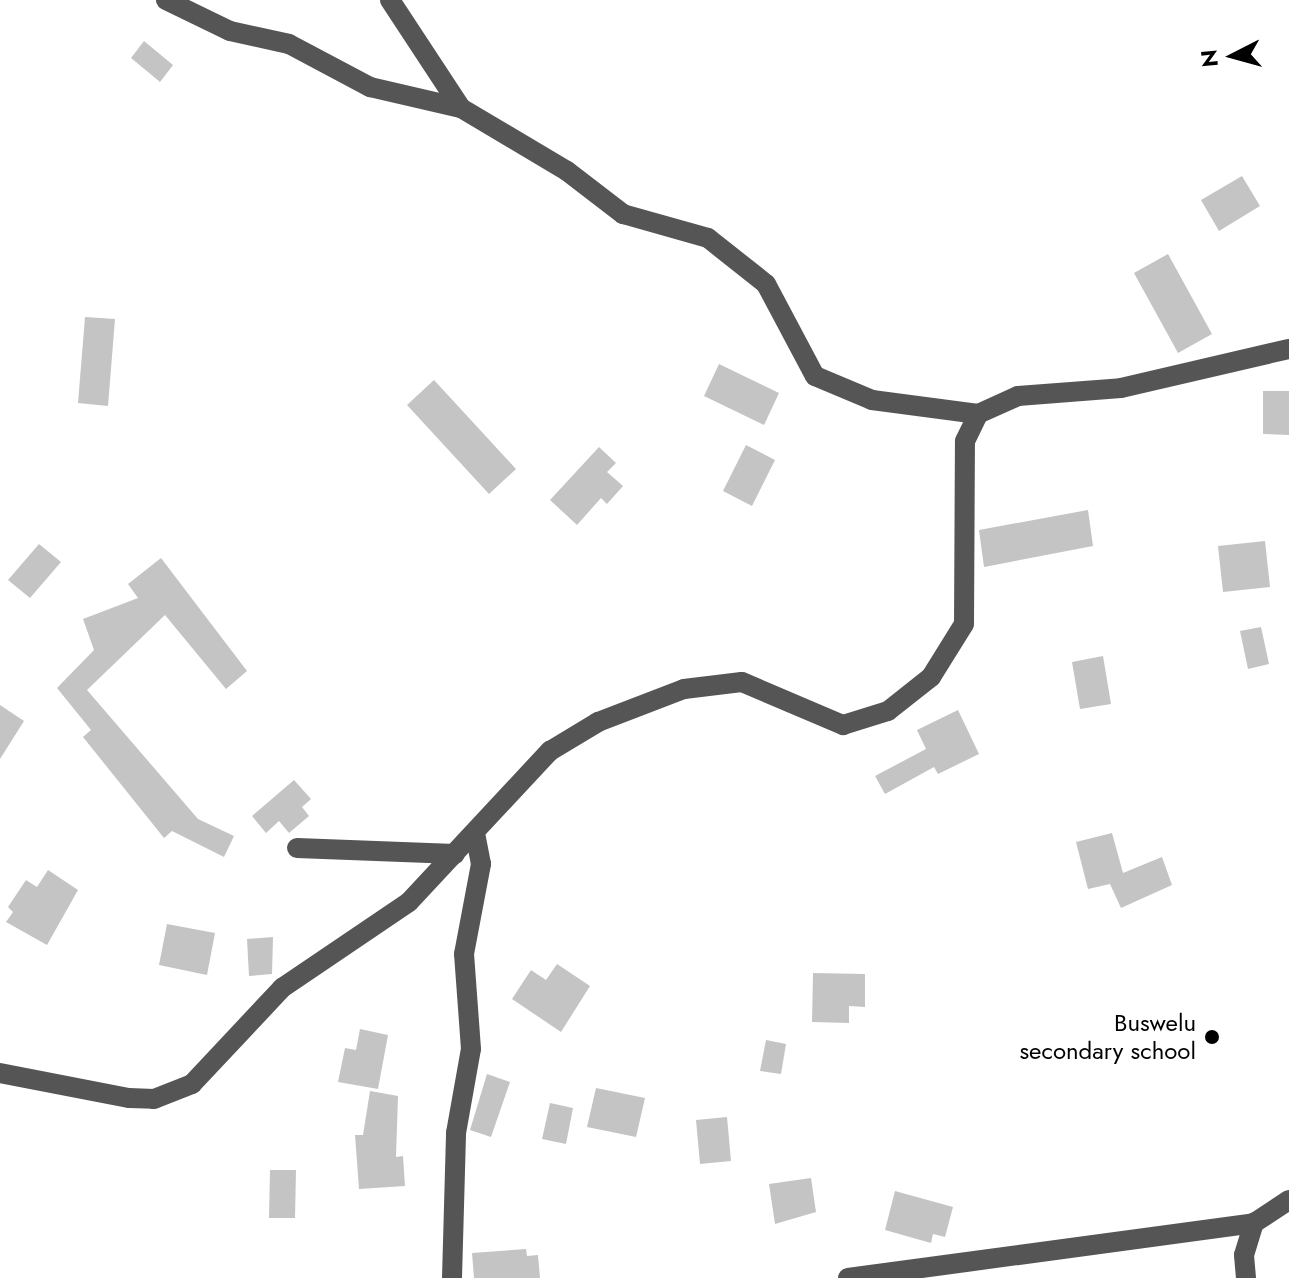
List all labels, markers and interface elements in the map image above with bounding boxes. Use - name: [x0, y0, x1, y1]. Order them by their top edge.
- north arrow: [1193, 16, 1273, 96]
- text: N: [1192, 48, 1226, 69]
- place label: Buswelu secondary school: [1019, 1009, 1196, 1065]
- marker: Buswelu secondary school: [1203, 1028, 1221, 1046]

